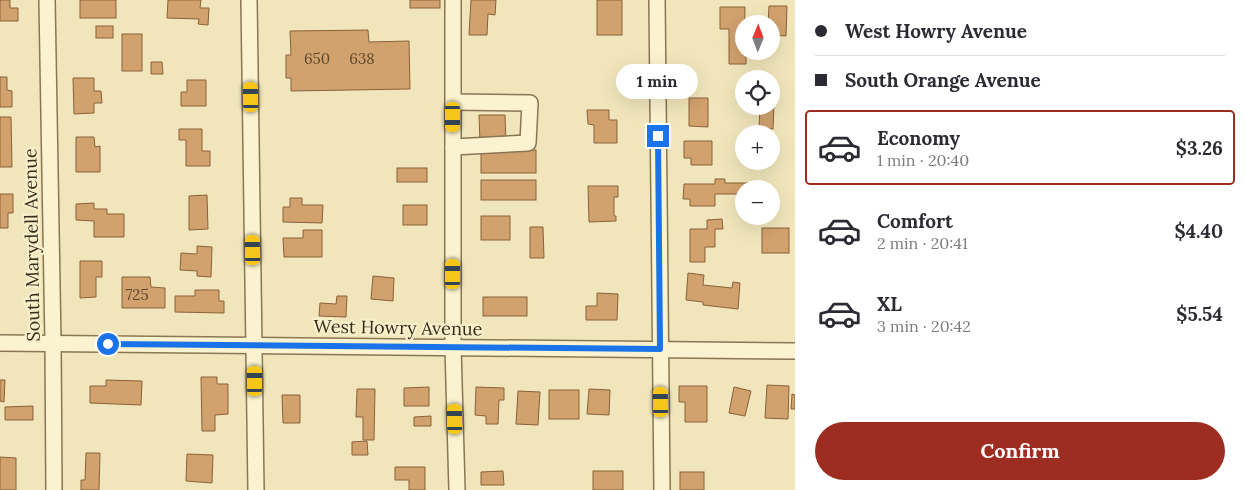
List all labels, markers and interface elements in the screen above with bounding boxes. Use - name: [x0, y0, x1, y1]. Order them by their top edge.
- north arrow: [735, 15, 780, 60]
- map controls: [735, 15, 780, 225]
- text: West Howry Avenue: [845, 19, 1027, 43]
- house number: 650: [304, 49, 330, 68]
- house number: 638: [349, 49, 375, 68]
- callout: 1 min: [617, 64, 699, 98]
- text: South Orange Avenue: [845, 68, 1041, 92]
- button: locate: [735, 70, 780, 115]
- text: 1 min: [637, 71, 677, 91]
- car: [243, 82, 258, 112]
- car: [445, 102, 460, 132]
- route end: [647, 125, 669, 147]
- button: +: [735, 125, 780, 170]
- icon: car: [817, 125, 862, 170]
- text: Economy: [877, 126, 960, 150]
- text: $3.26: [1176, 136, 1223, 160]
- street label: South Marydell Avenue: [18, 148, 45, 342]
- text: 1 min · 20:40: [877, 150, 969, 170]
- button: −: [735, 180, 780, 225]
- icon: car: [817, 208, 862, 253]
- text: Comfort: [877, 209, 953, 233]
- text: $4.40: [1175, 219, 1223, 243]
- text: 2 min · 20:41: [877, 233, 968, 253]
- car: [245, 235, 260, 265]
- car: [445, 259, 460, 289]
- house number: 725: [125, 285, 149, 304]
- icon: car: [817, 291, 862, 336]
- text: XL: [877, 292, 902, 316]
- text: $5.54: [1176, 302, 1223, 326]
- street label: West Howry Avenue: [313, 315, 483, 340]
- text: 3 min · 20:42: [877, 316, 971, 336]
- route start: [97, 333, 119, 355]
- car: [247, 366, 262, 396]
- car: [653, 387, 668, 417]
- car: [447, 404, 462, 434]
- button: Confirm: [815, 422, 1225, 480]

